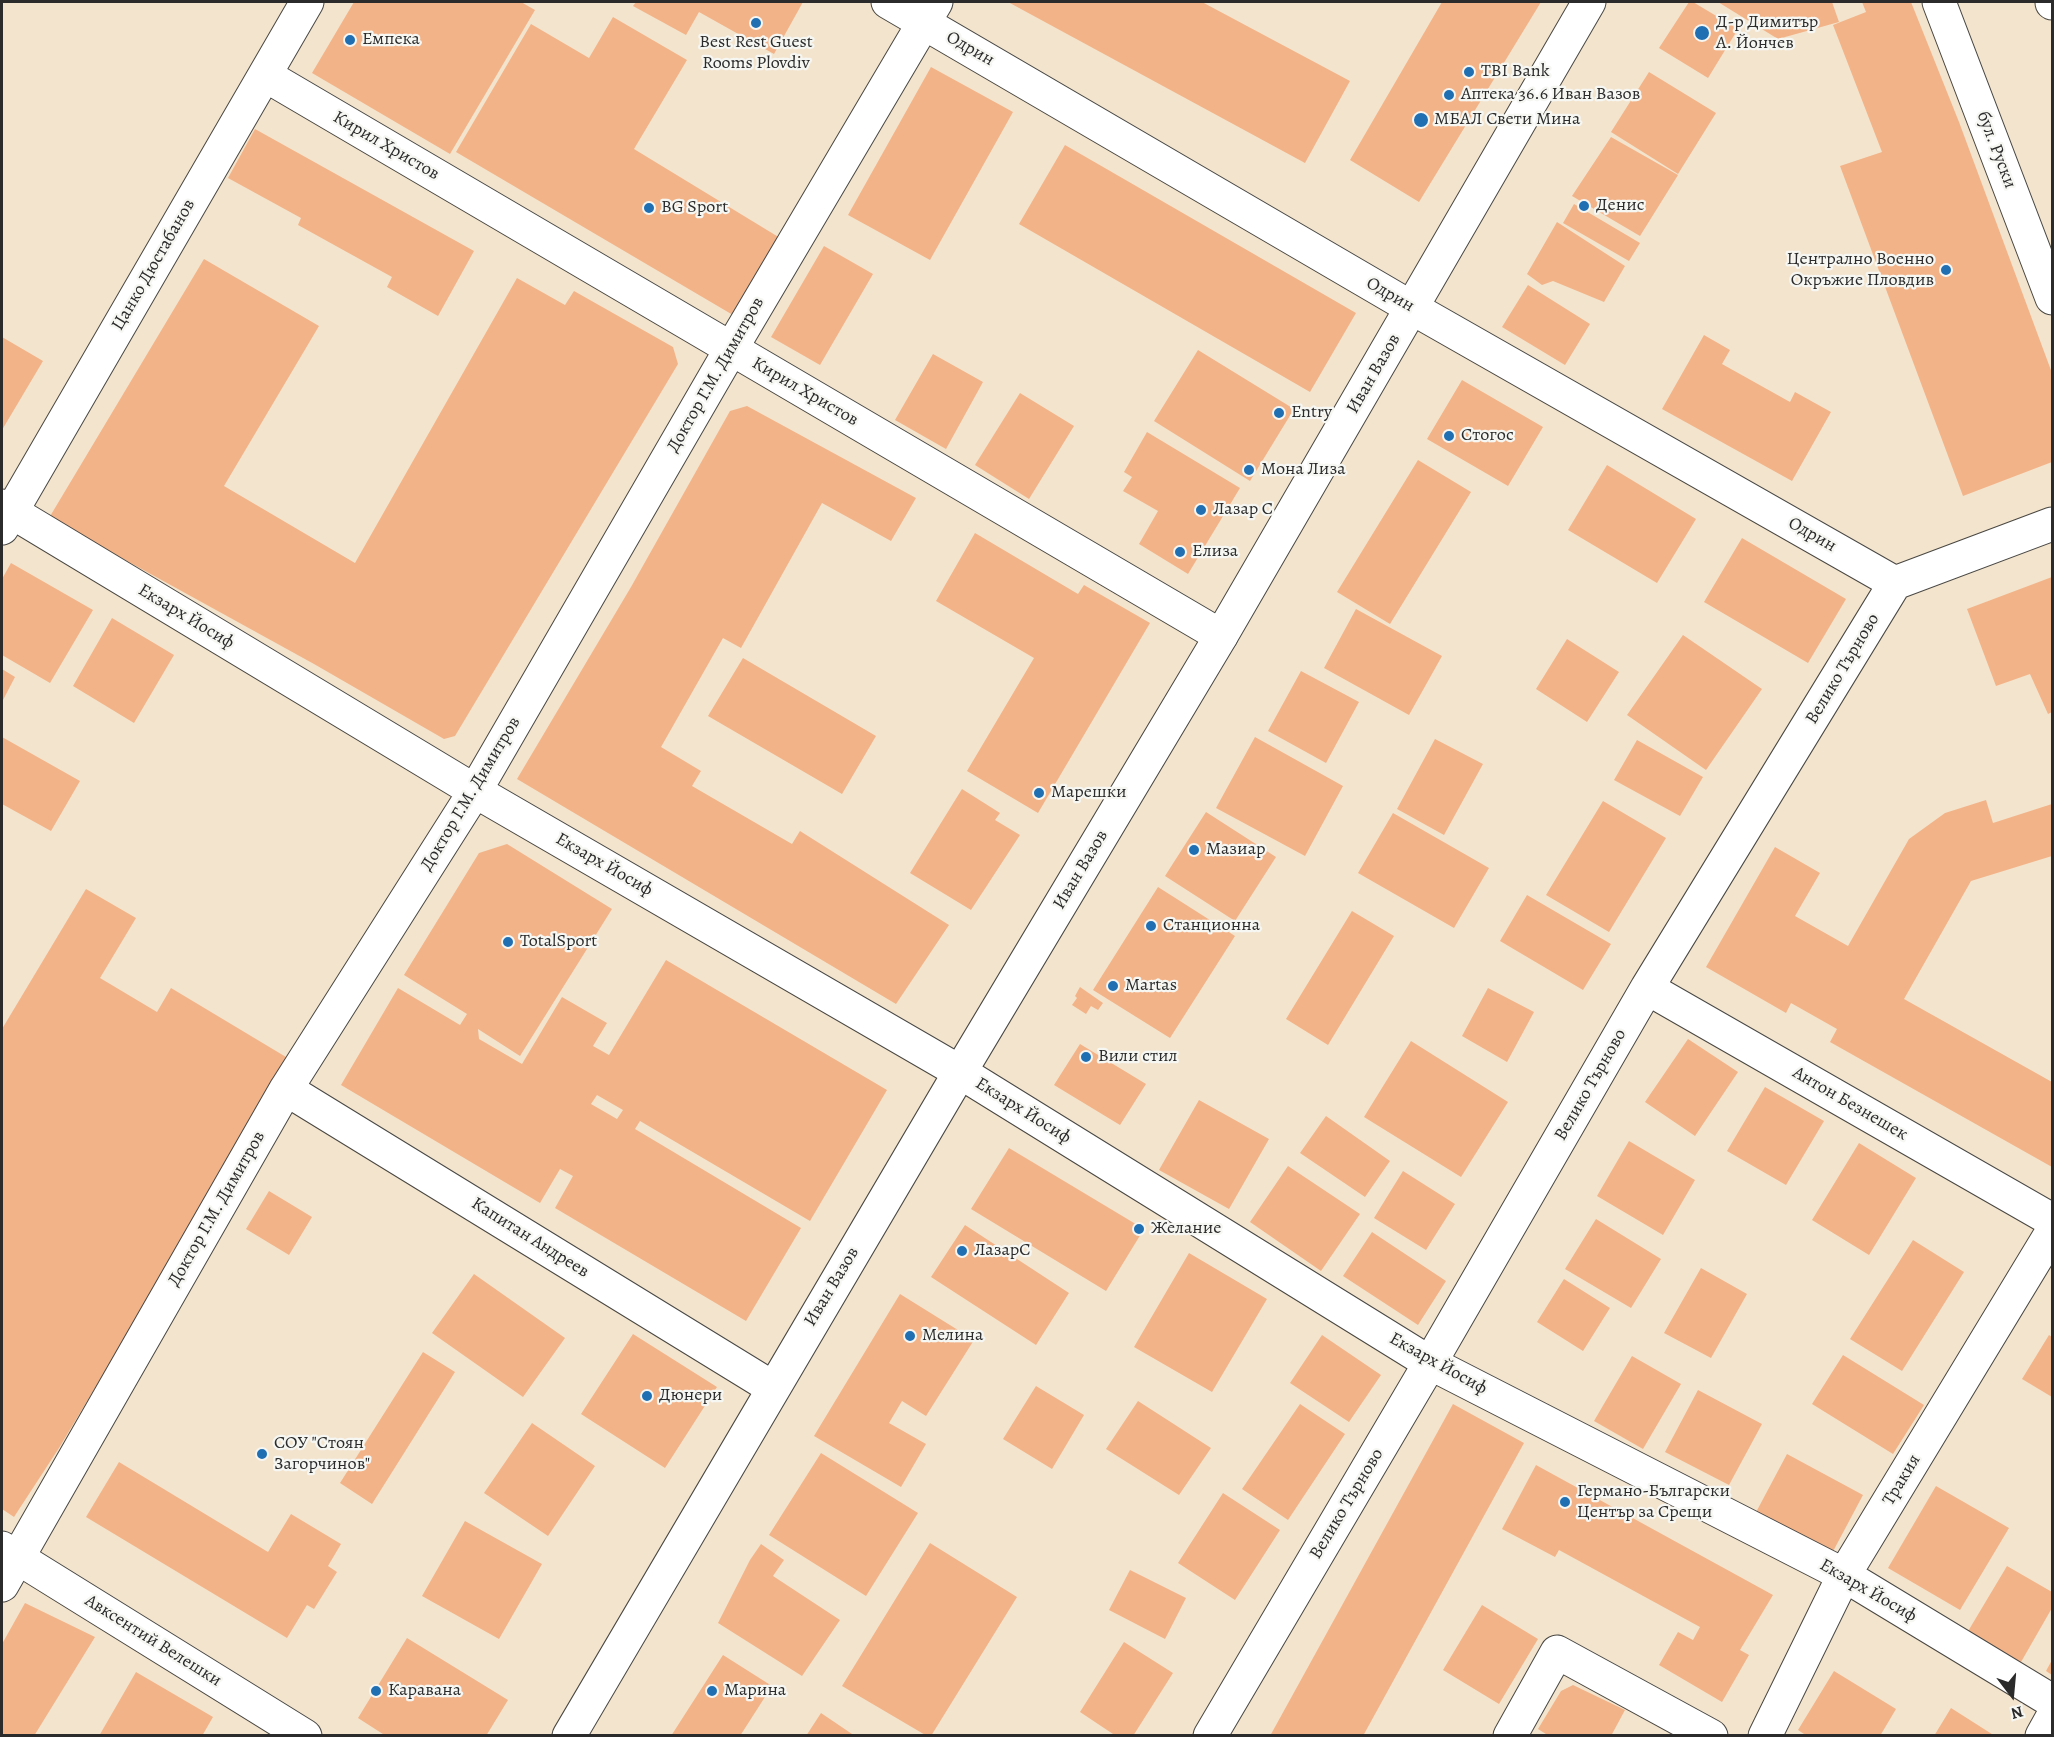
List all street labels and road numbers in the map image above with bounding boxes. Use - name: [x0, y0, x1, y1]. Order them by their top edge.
- street label: Одрин: [942, 27, 998, 71]
- street label: Кирил Христов: [329, 107, 443, 185]
- street label: бул. Руски: [1971, 108, 2021, 192]
- street label: Цанко Дюстабанов: [108, 196, 200, 334]
- street label: Одрин: [1362, 273, 1418, 317]
- street label: Доктор Г.М. Димитров: [663, 293, 769, 457]
- street label: Иван Вазов: [1342, 330, 1406, 418]
- street label: Кирил Христов: [748, 353, 862, 431]
- street label: Одрин: [1784, 513, 1840, 557]
- street label: Екзарх Йосиф: [134, 580, 238, 654]
- street label: Велико Търново: [1801, 610, 1885, 728]
- street label: Доктор Г.М. Димитров: [416, 713, 526, 875]
- street label: Иван Вазов: [1049, 826, 1113, 914]
- street label: Екзарх Йосиф: [552, 829, 656, 901]
- street label: Велико Търново: [1550, 1025, 1632, 1145]
- street label: Антон Безнешек: [1789, 1062, 1911, 1146]
- street label: Екзарх Йосиф: [971, 1073, 1075, 1149]
- street label: Доктор Г.М. Димитров: [164, 1127, 270, 1291]
- street label: Капитан Андреев: [467, 1193, 593, 1283]
- street label: Иван Вазов: [800, 1243, 864, 1331]
- street label: Екзарх Йосиф: [1385, 1328, 1491, 1400]
- street label: Велико Търново: [1305, 1445, 1389, 1563]
- street label: Тракия: [1878, 1451, 1926, 1509]
- street label: Екзарх Йосиф: [1816, 1555, 1920, 1627]
- street label: Авксентий Велешки: [81, 1590, 225, 1692]

